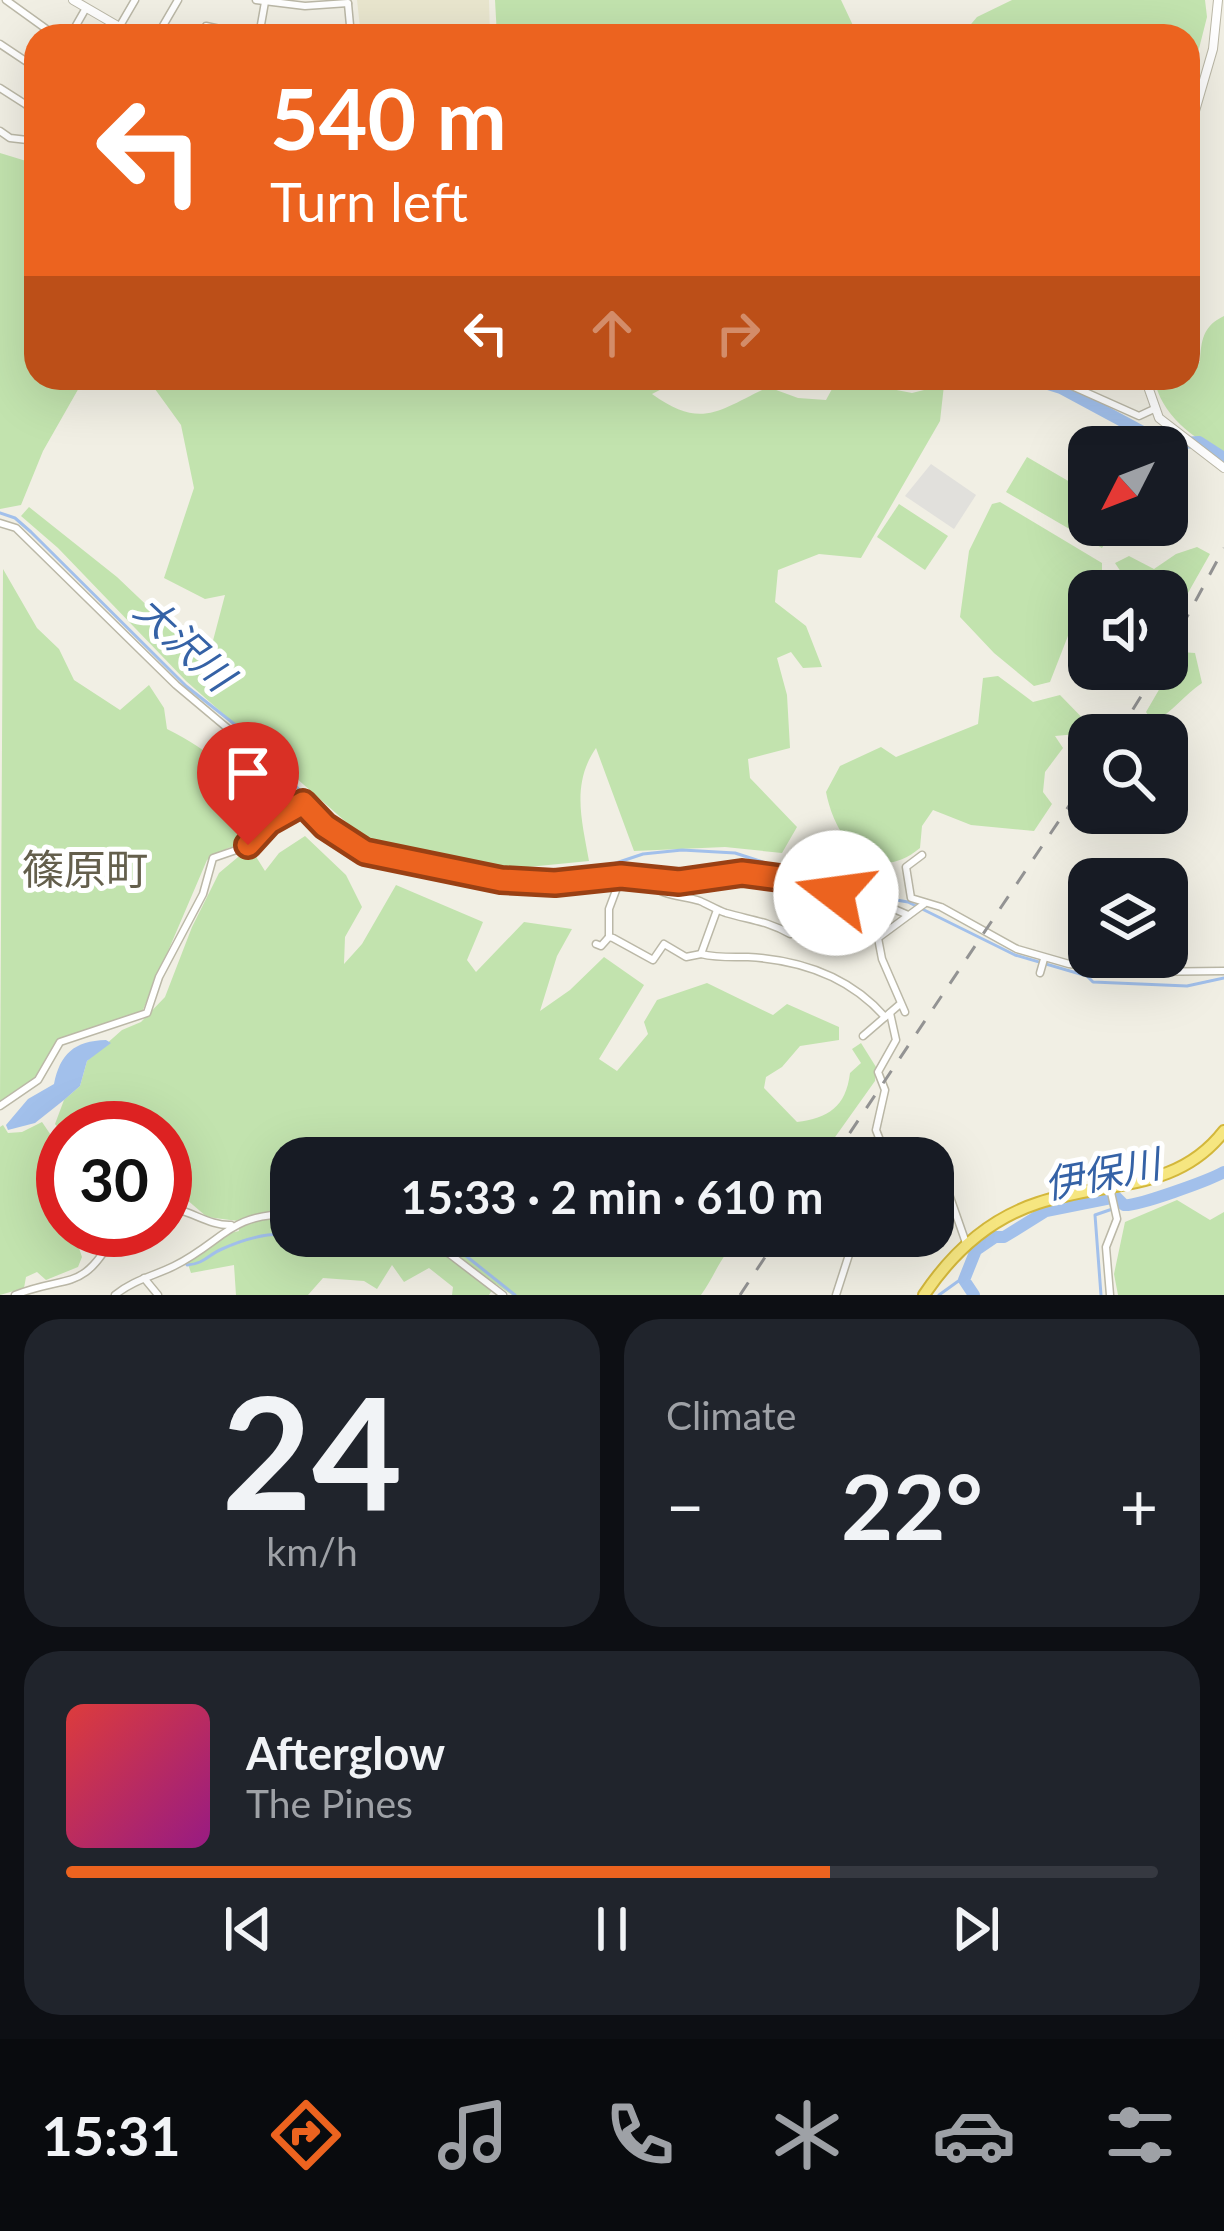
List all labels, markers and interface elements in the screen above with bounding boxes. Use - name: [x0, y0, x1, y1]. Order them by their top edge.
- text: 540 m: [270, 67, 507, 168]
- icon: left: [72, 72, 228, 228]
- text: Turn left: [270, 169, 468, 234]
- icon: left: [453, 300, 519, 366]
- icon: ahead: [579, 300, 645, 366]
- icon: right: [705, 300, 771, 366]
- north arrow: [1068, 426, 1188, 546]
- map controls: [1068, 426, 1188, 978]
- button: sound: [1068, 570, 1188, 690]
- water label: 大沢川: [126, 586, 246, 702]
- button: search: [1068, 714, 1188, 834]
- pin: [197, 722, 299, 845]
- icon: arrive: [215, 740, 281, 806]
- position arrow: [773, 830, 899, 956]
- district label: 篠原町: [22, 844, 148, 894]
- button: layers: [1068, 858, 1188, 978]
- speed limit sign: 30: [36, 1101, 192, 1257]
- water label: 伊保川: [1040, 1139, 1168, 1207]
- text: 15:33 · 2 min · 610 m: [401, 1170, 823, 1224]
- text: 24: [222, 1356, 402, 1543]
- text: Climate: [666, 1392, 796, 1438]
- text: 22°: [841, 1451, 983, 1559]
- text: −: [666, 1466, 704, 1545]
- text: +: [1120, 1466, 1158, 1545]
- text: km/h: [266, 1528, 358, 1574]
- text: Afterglow: [246, 1726, 445, 1780]
- text: The Pines: [246, 1780, 413, 1826]
- icon: previous: [215, 1896, 281, 1962]
- icon: pause: [579, 1896, 645, 1962]
- icon: next: [943, 1896, 1009, 1962]
- icon: directions: [264, 2093, 348, 2177]
- icon: music: [431, 2093, 515, 2177]
- icon: phone: [598, 2093, 682, 2177]
- icon: climate: [765, 2093, 849, 2177]
- icon: car: [932, 2093, 1016, 2177]
- icon: filters: [1098, 2093, 1182, 2177]
- text: 15:31: [41, 2103, 181, 2168]

